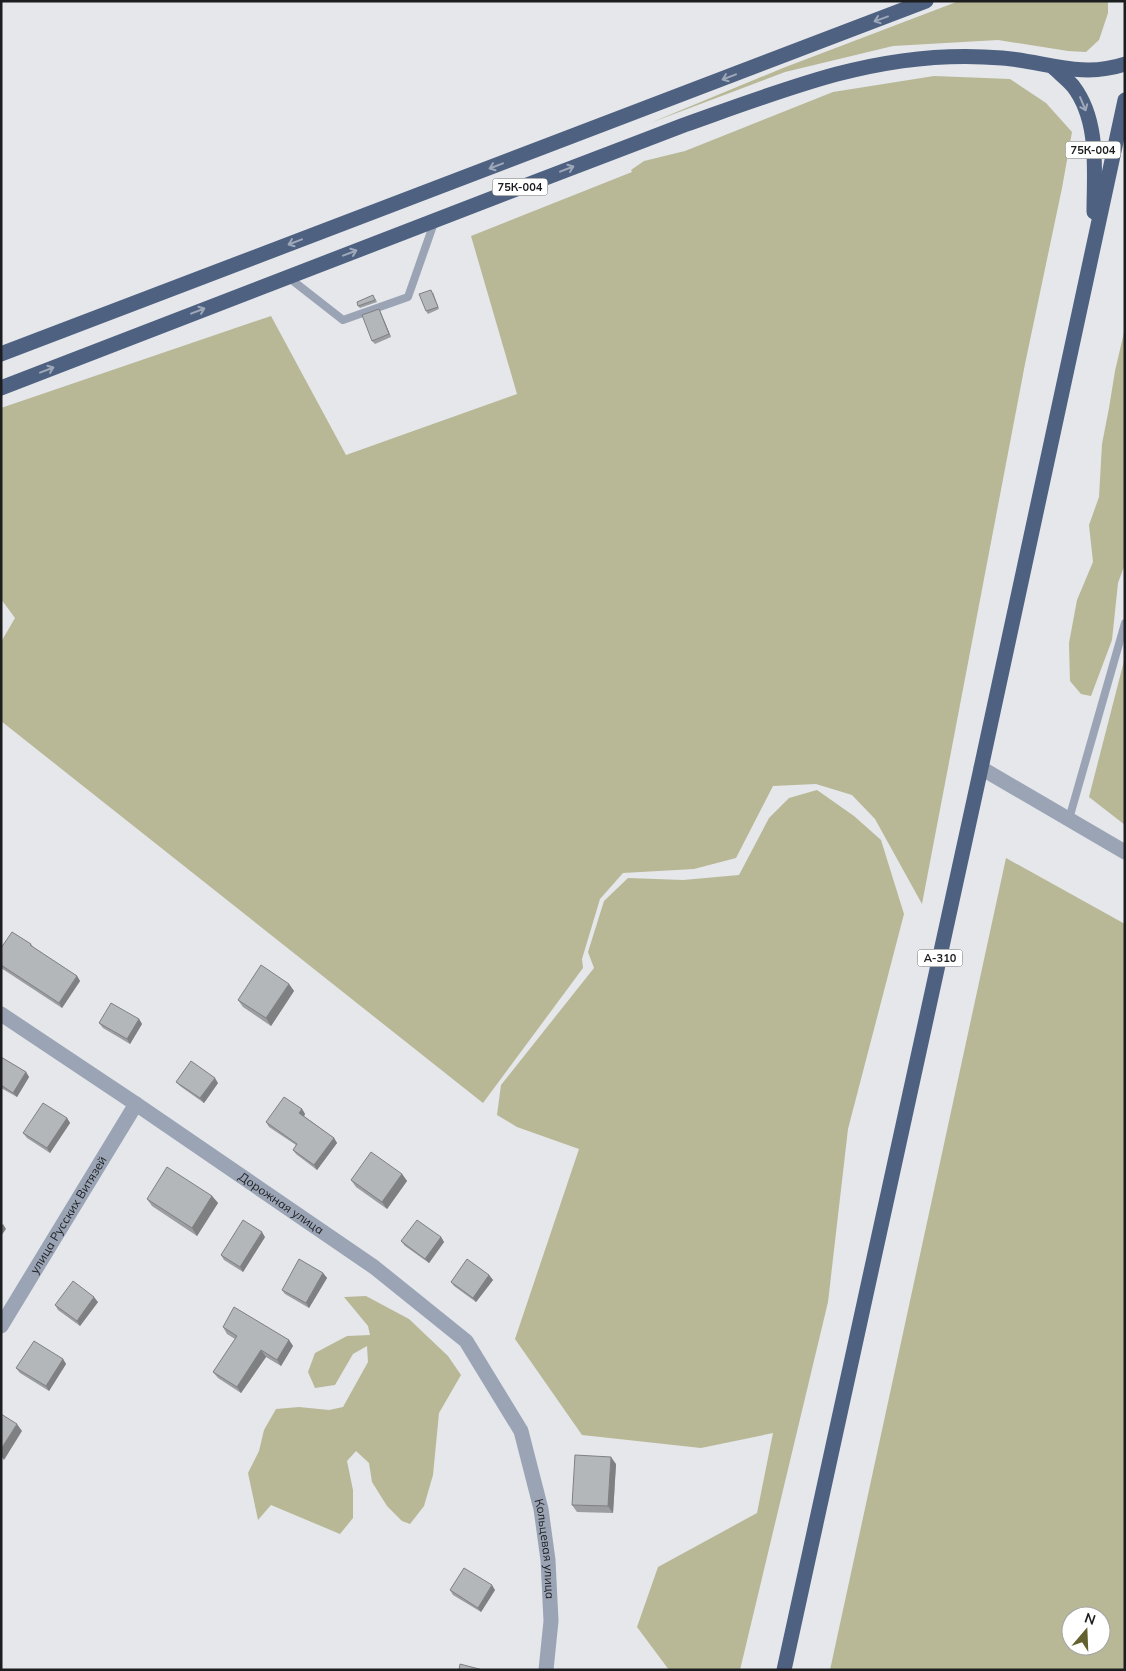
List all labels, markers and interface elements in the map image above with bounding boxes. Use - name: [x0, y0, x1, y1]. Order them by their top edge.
- one-way arrow: [874, 15, 889, 24]
- one-way arrow: [722, 73, 737, 82]
- one-way arrow: [1079, 96, 1089, 111]
- road number: 75К-004: [1066, 142, 1120, 158]
- one-way arrow: [488, 162, 504, 171]
- one-way arrow: [559, 164, 574, 173]
- road number: 75К-004: [492, 178, 548, 196]
- one-way arrow: [287, 238, 303, 247]
- one-way arrow: [342, 248, 357, 257]
- one-way arrow: [190, 306, 205, 316]
- one-way arrow: [39, 365, 54, 374]
- road number: А-310: [918, 950, 962, 966]
- street label: улица Русских Витязей: [27, 1153, 110, 1276]
- street label: Дорожная улица: [236, 1168, 327, 1237]
- street label: Кольцевая улица: [532, 1497, 558, 1600]
- north arrow: [1061, 1606, 1111, 1656]
- text: N: [1082, 1608, 1098, 1629]

